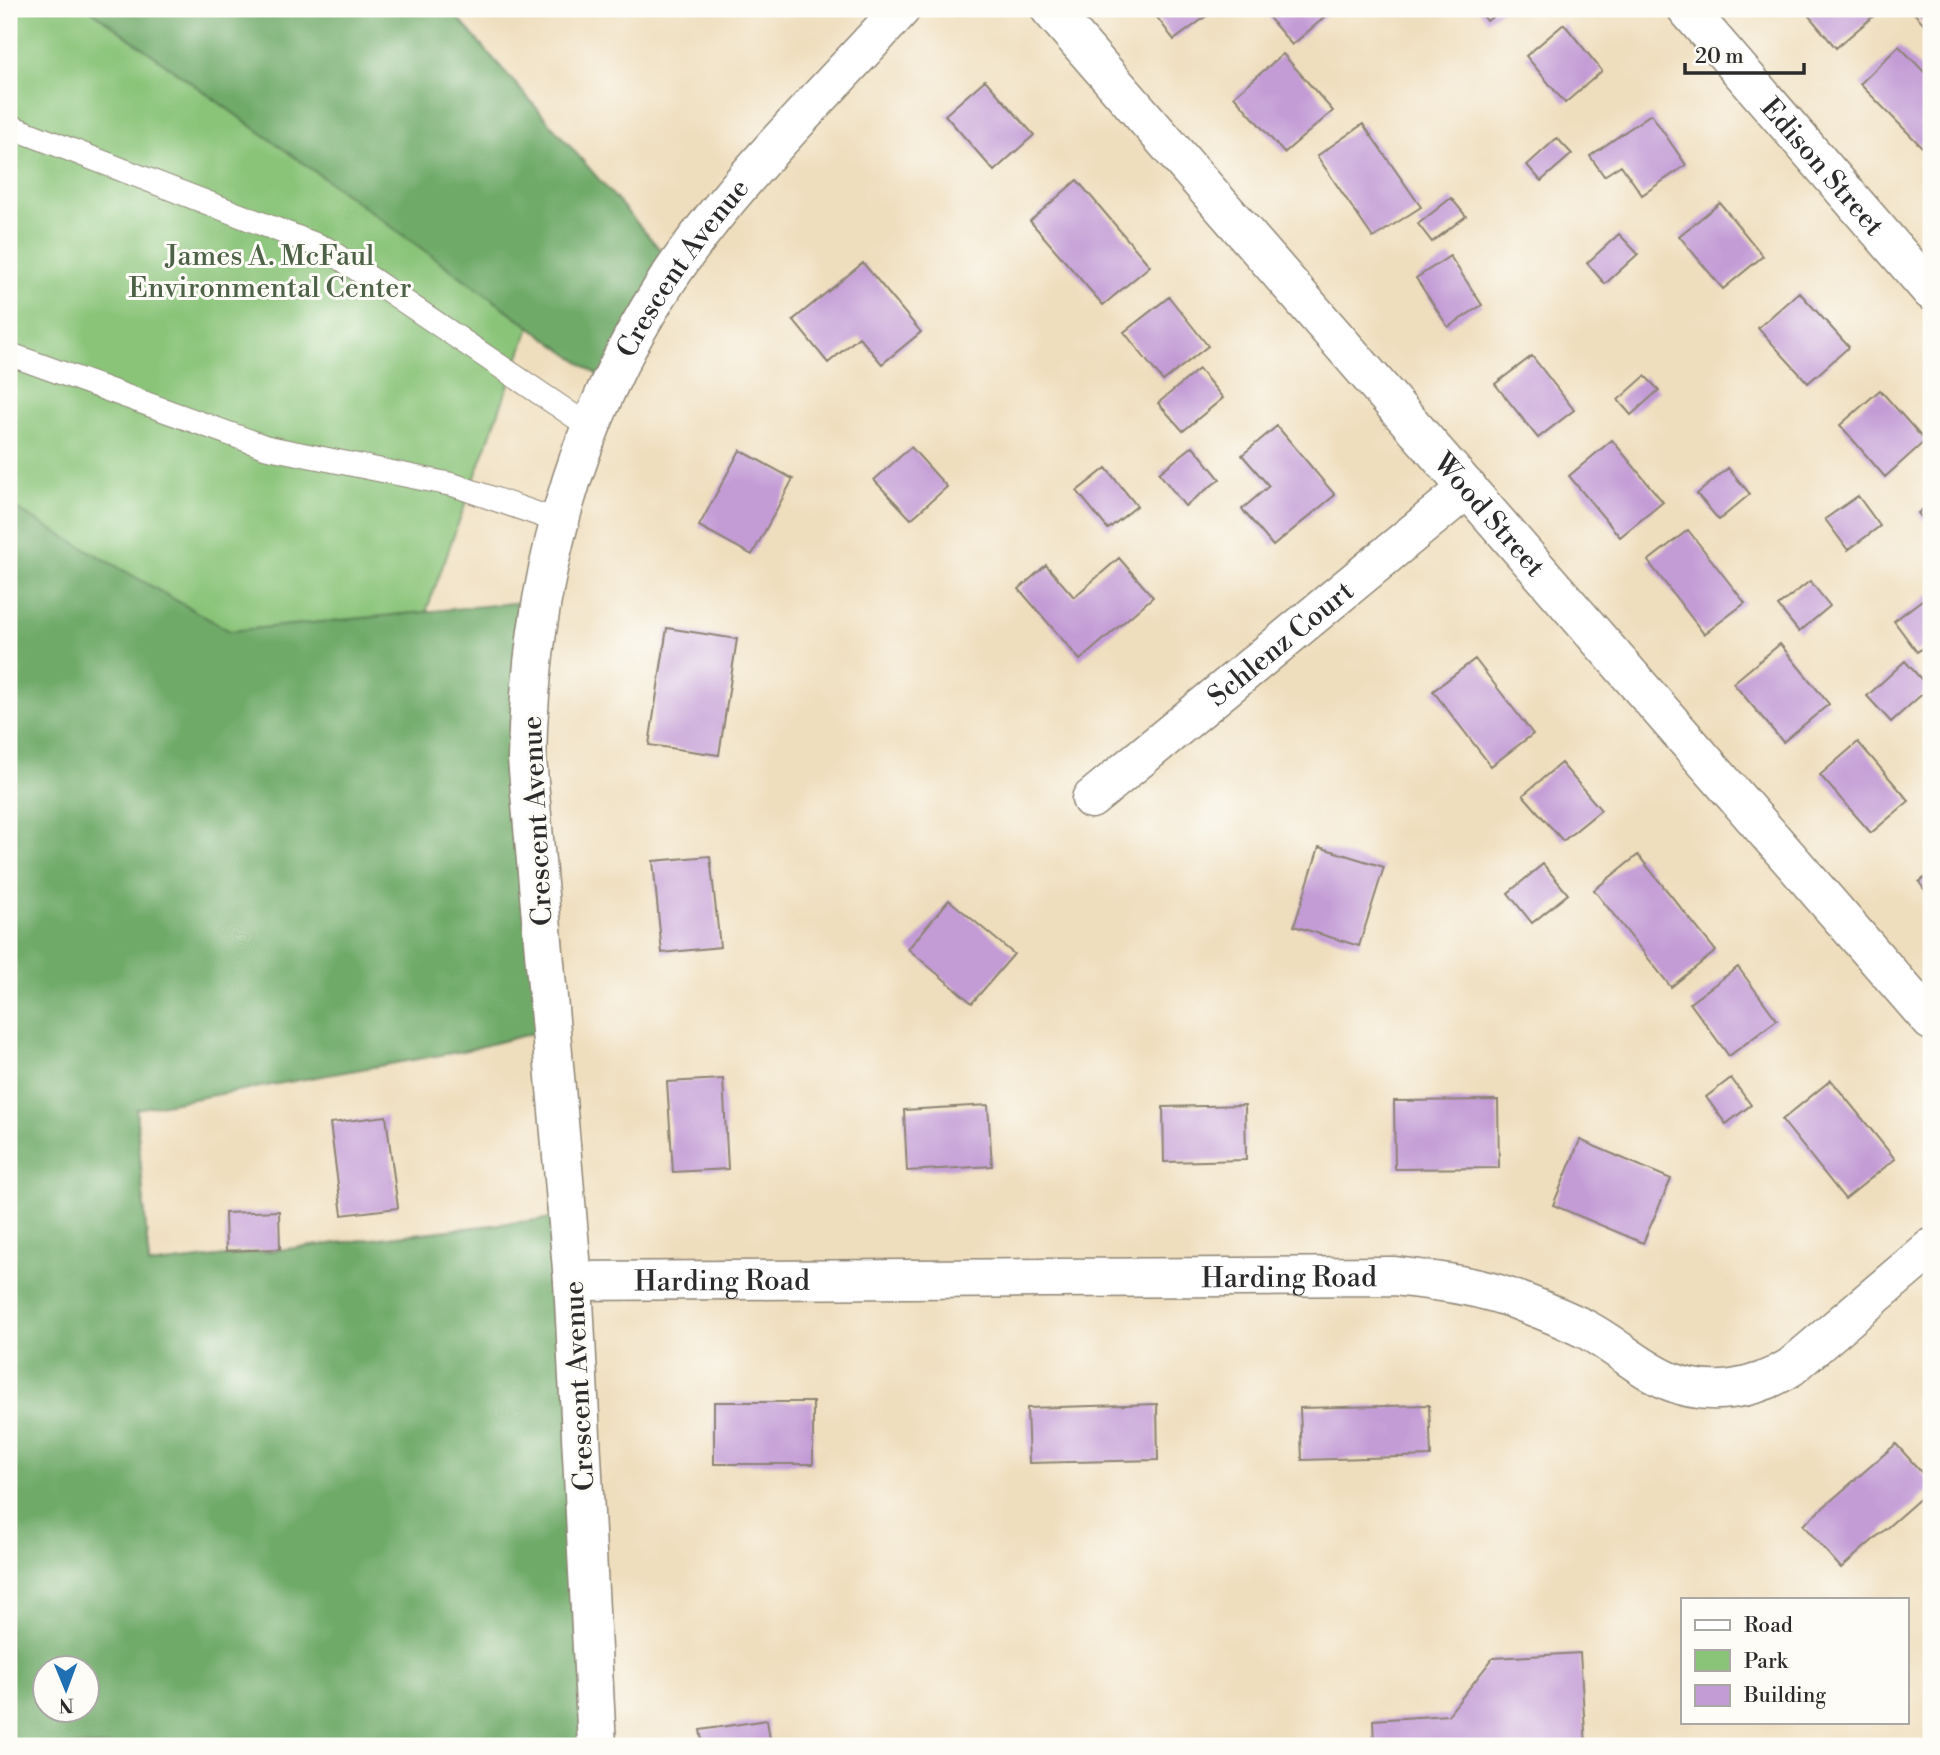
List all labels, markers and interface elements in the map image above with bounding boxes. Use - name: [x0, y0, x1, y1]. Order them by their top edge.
- scale bar: [1685, 32, 1804, 76]
- text: 20 m: [1695, 44, 1744, 70]
- street label: Edison Street: [1753, 91, 1891, 243]
- street label: Crescent Avenue: [609, 172, 757, 364]
- park label: James A. McFaul Environmental Center: [128, 239, 412, 306]
- street label: Wood Street: [1425, 445, 1552, 584]
- street label: Schlenz Court: [1201, 574, 1361, 715]
- street label: Crescent Avenue: [515, 715, 560, 927]
- street label: Harding Road: [1201, 1260, 1377, 1296]
- street label: Harding Road: [634, 1264, 810, 1300]
- street label: Crescent Avenue: [557, 1280, 602, 1492]
- legend: [1681, 1598, 1909, 1724]
- text: Road: [1744, 1613, 1793, 1639]
- text: Park: [1744, 1649, 1789, 1675]
- north arrow: [32, 1654, 102, 1724]
- text: Building: [1743, 1683, 1826, 1709]
- text: N: [59, 1693, 74, 1717]

